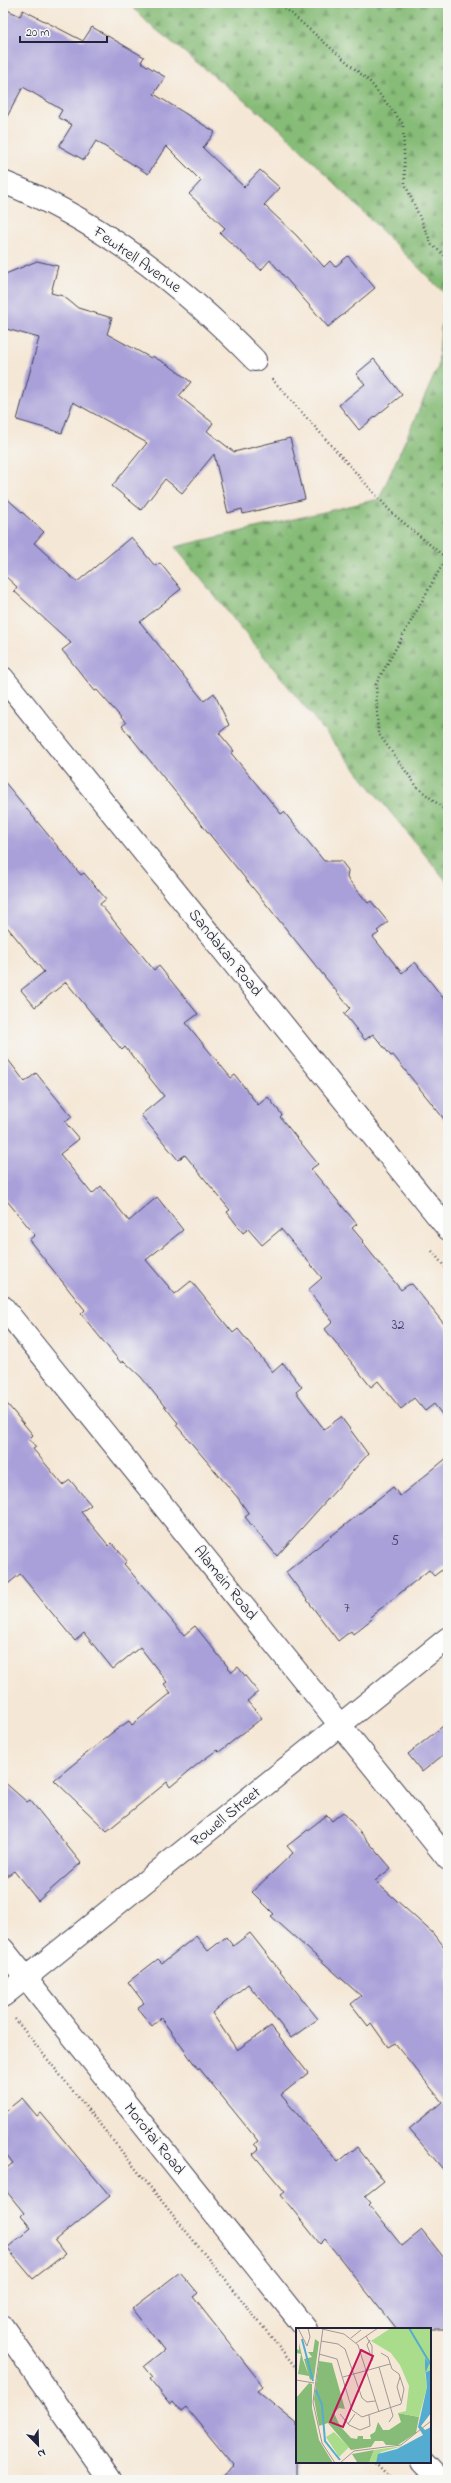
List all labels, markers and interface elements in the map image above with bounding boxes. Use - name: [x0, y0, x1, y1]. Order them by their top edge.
- scale bar: [20, 18, 107, 44]
- text: 20 m: [26, 24, 49, 42]
- street label: Fewtrell Avenue: [87, 220, 187, 300]
- street label: Sandakan Road: [182, 904, 268, 1002]
- house number: 32: [392, 1315, 404, 1336]
- house number: 5: [391, 1531, 399, 1552]
- street label: Alamein Road: [187, 1540, 263, 1626]
- house number: 7: [344, 1598, 350, 1619]
- street label: Rowell Street: [186, 1781, 267, 1853]
- street label: Morotai Road: [117, 2098, 191, 2180]
- inset map: [296, 2328, 431, 2463]
- north arrow: [18, 2425, 58, 2465]
- text: N: [35, 2444, 48, 2462]

